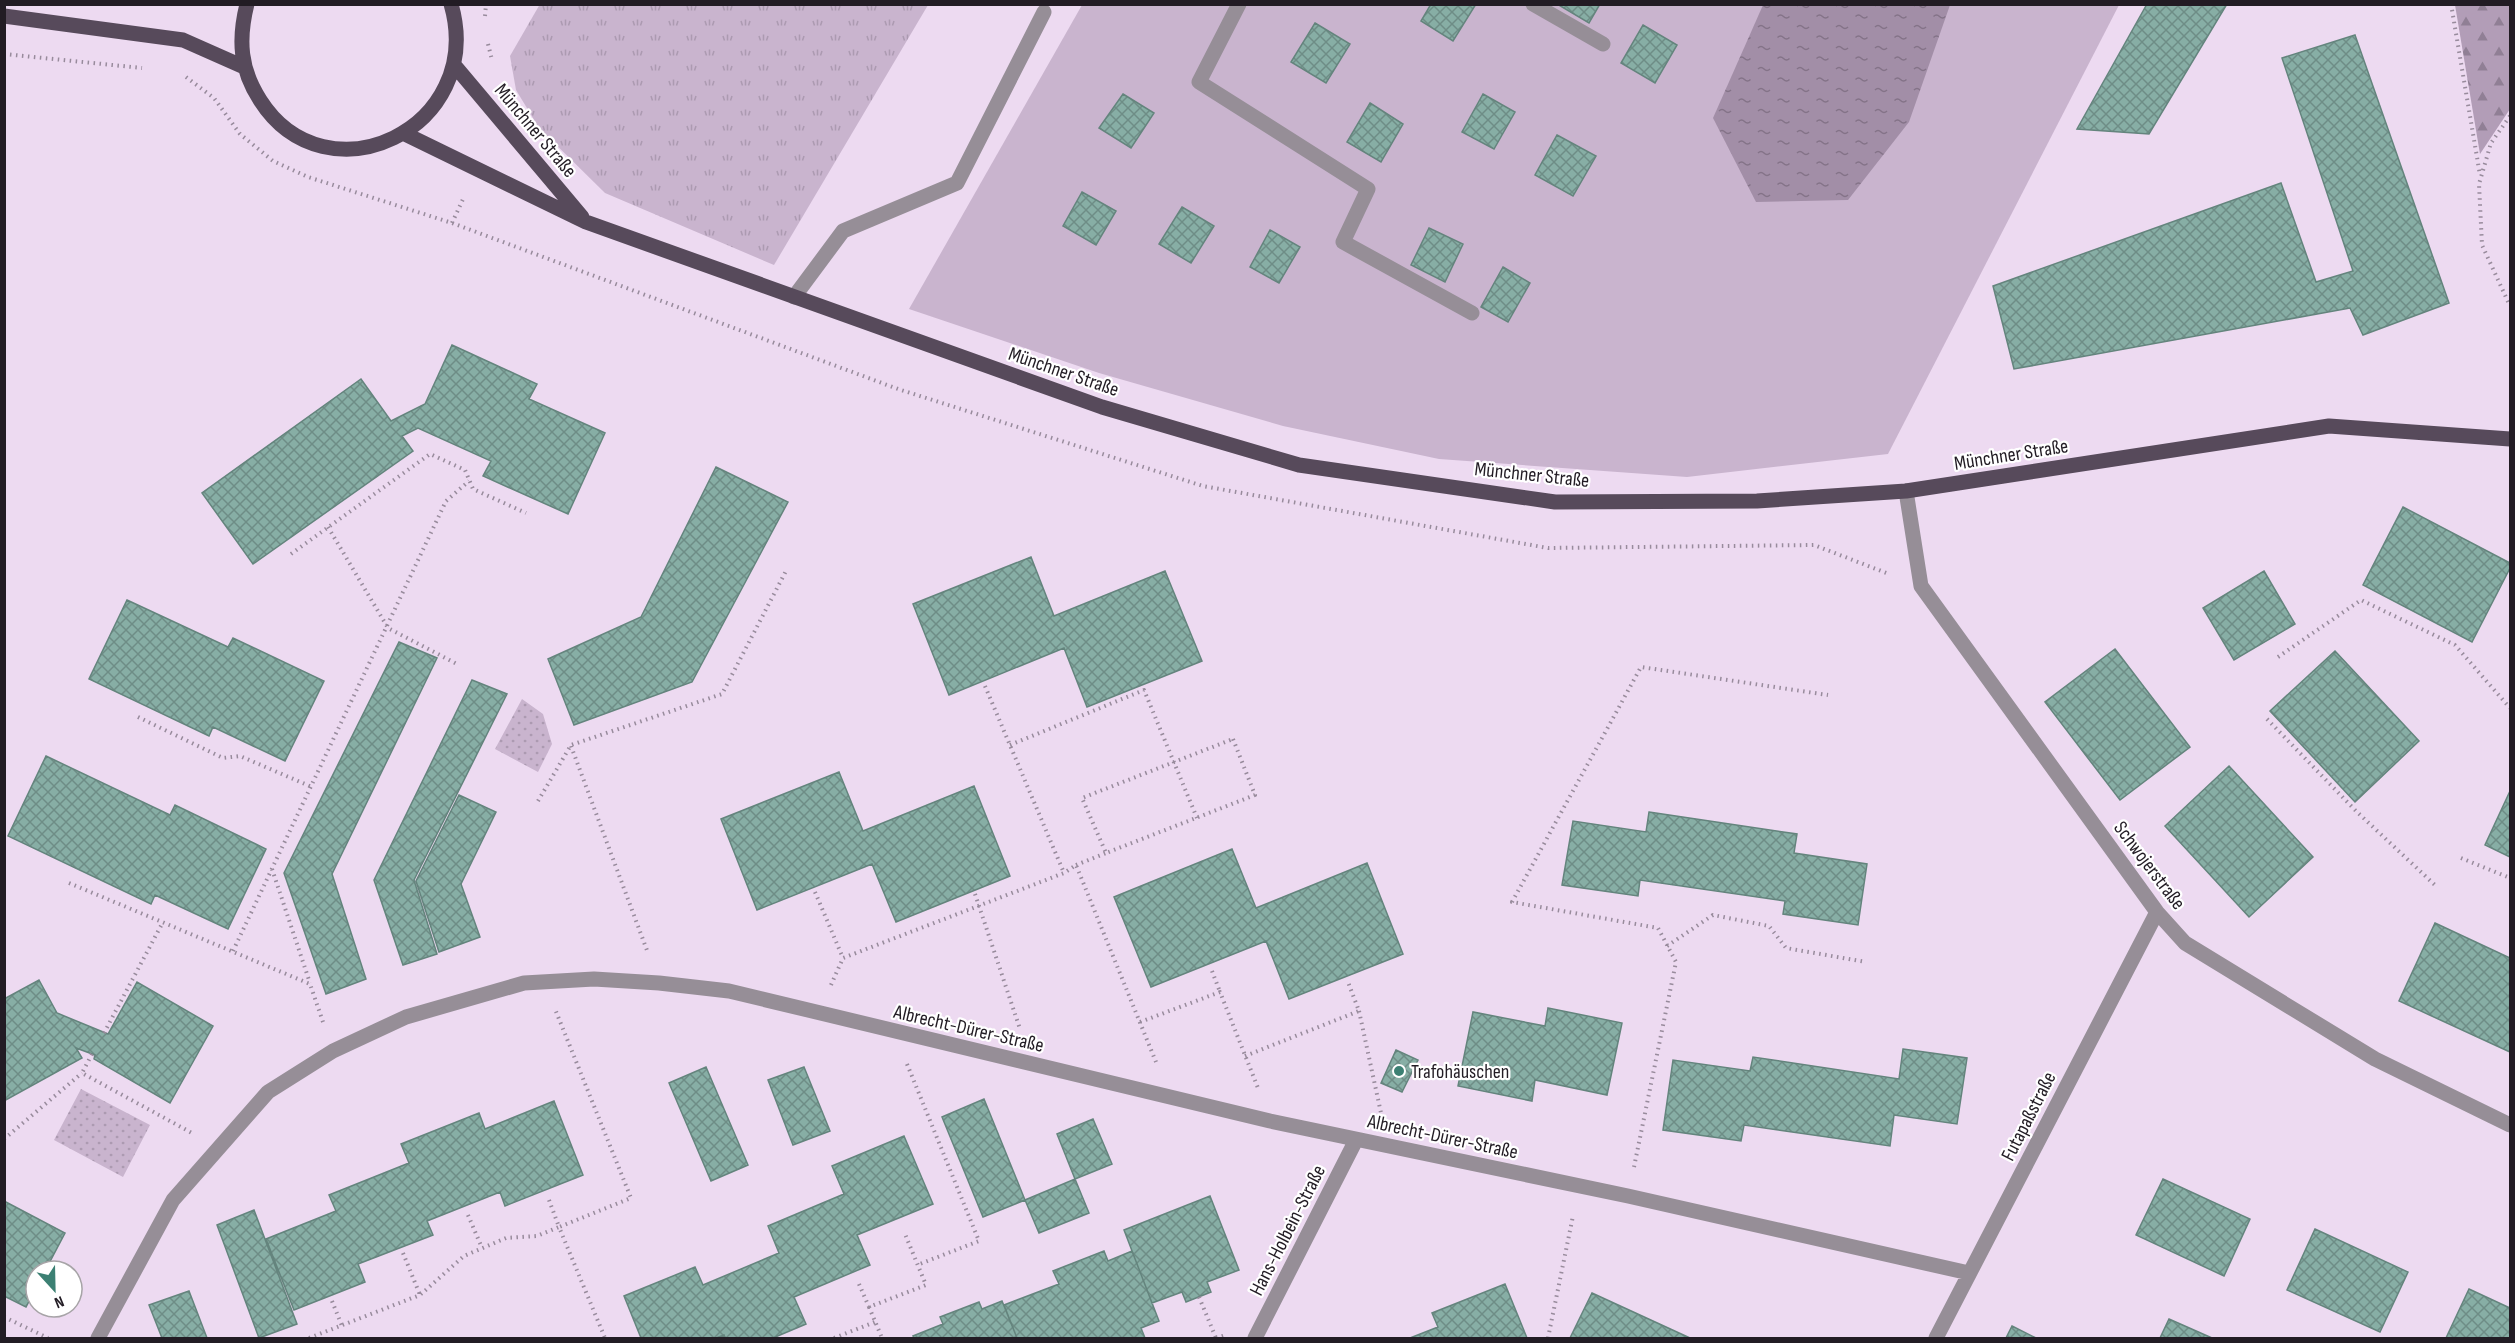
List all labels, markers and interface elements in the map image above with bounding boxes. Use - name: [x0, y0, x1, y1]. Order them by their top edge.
- street label: Münchner Straße: [489, 79, 581, 182]
- street label: Münchner Straße: [1005, 342, 1122, 402]
- street label: Münchner Straße: [1952, 434, 2070, 476]
- street label: Münchner Straße: [1473, 457, 1590, 493]
- street label: Schwojerstraße: [2108, 817, 2190, 915]
- street label: Albrecht-Dürer-Straße: [890, 1000, 1046, 1058]
- place label: Trafohäuschen: [1411, 1060, 1509, 1084]
- marker: Trafohäuschen: [1392, 1064, 1406, 1078]
- street label: Futapaßstraße: [1996, 1068, 2062, 1165]
- street label: Albrecht-Dürer-Straße: [1364, 1109, 1520, 1165]
- street label: Hans-Holbein-Straße: [1245, 1161, 1331, 1300]
- north arrow: [24, 1259, 84, 1319]
- text: N: [52, 1291, 67, 1312]

